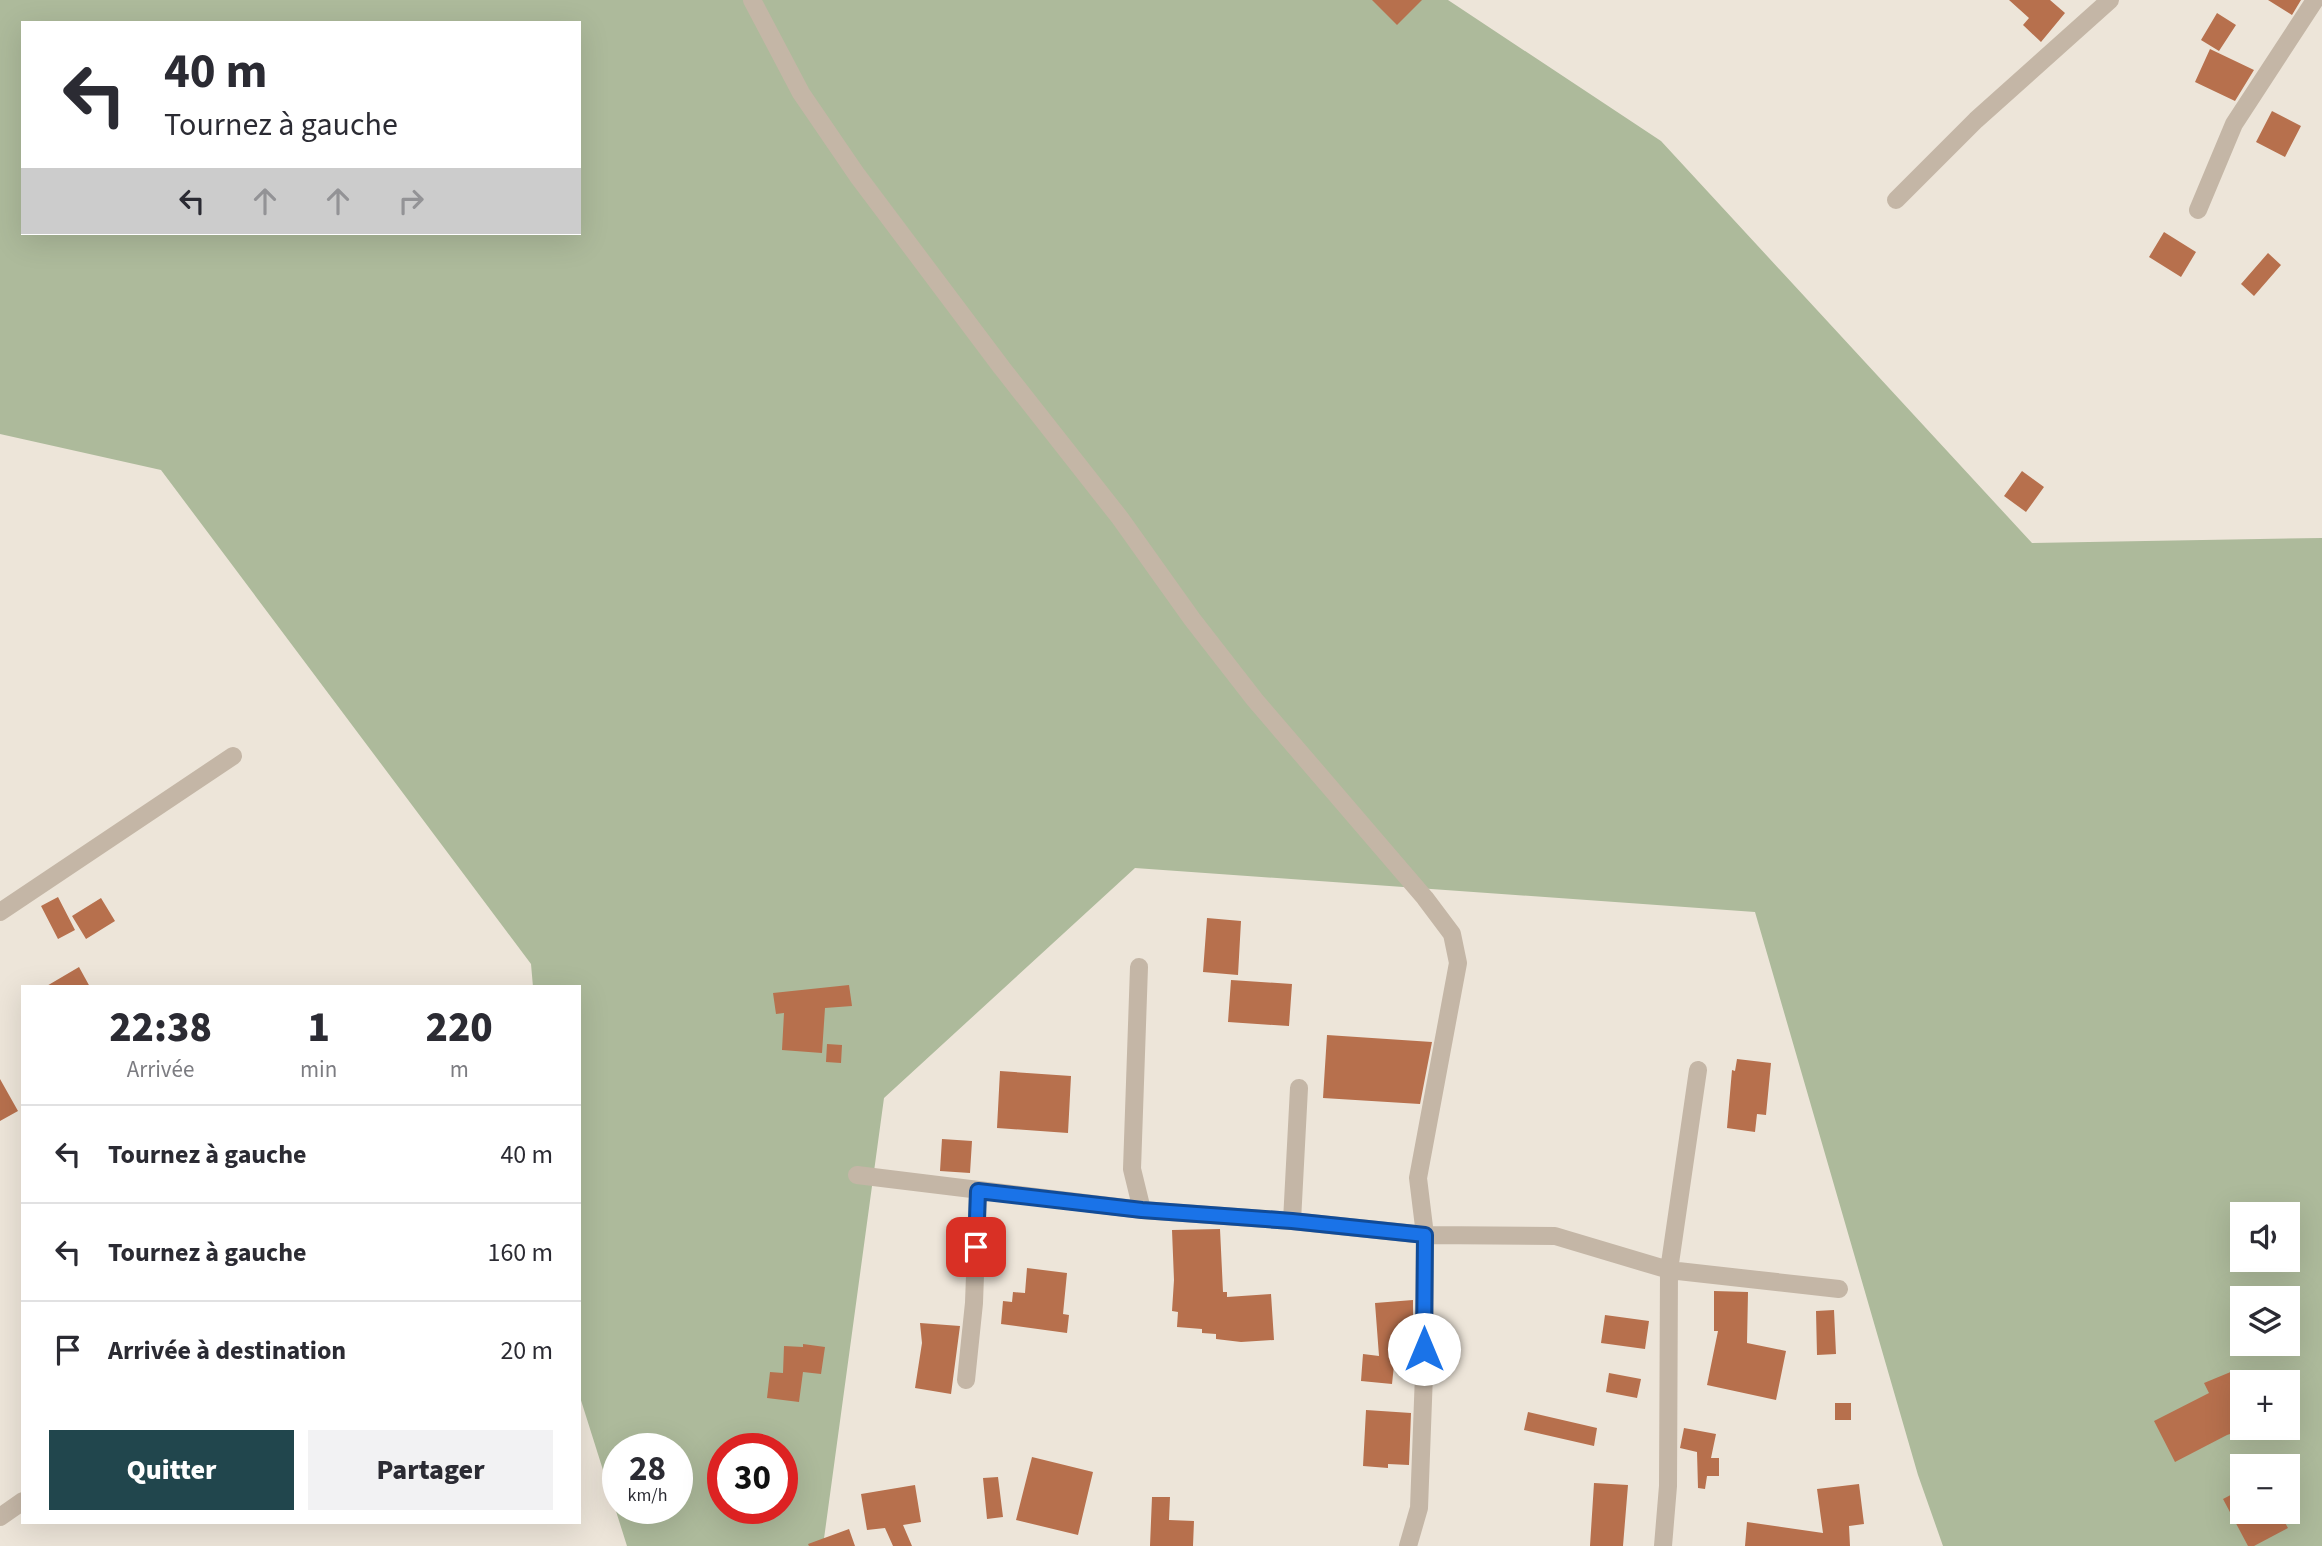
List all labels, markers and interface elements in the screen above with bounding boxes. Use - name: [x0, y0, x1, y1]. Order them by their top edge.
- text: 40 m: [164, 37, 268, 107]
- icon: left: [49, 49, 140, 140]
- text: Tournez à gauche: [164, 102, 398, 148]
- icon: left: [173, 182, 211, 220]
- icon: ahead: [246, 182, 284, 220]
- icon: ahead: [319, 182, 357, 220]
- icon: right: [392, 182, 430, 220]
- text: 22:38: [109, 998, 212, 1058]
- text: 1: [307, 998, 330, 1058]
- text: 220: [426, 998, 493, 1058]
- text: Arrivée: [127, 1053, 194, 1086]
- text: min: [300, 1053, 337, 1086]
- text: m: [450, 1053, 469, 1086]
- icon: left: [49, 1135, 87, 1173]
- text: Tournez à gauche: [108, 1136, 307, 1173]
- text: 40 m: [500, 1136, 553, 1173]
- map controls: [2230, 1202, 2300, 1524]
- button: sound: [2230, 1202, 2300, 1272]
- pin: [946, 1217, 1006, 1277]
- icon: arrive: [957, 1228, 995, 1266]
- icon: left: [49, 1233, 87, 1271]
- text: Tournez à gauche: [108, 1234, 307, 1271]
- text: 160 m: [487, 1234, 553, 1271]
- button: layers: [2230, 1286, 2300, 1356]
- position arrow: [1387, 1312, 1461, 1386]
- icon: arrive: [49, 1331, 87, 1369]
- text: Arrivée à destination: [108, 1332, 346, 1369]
- text: 20 m: [500, 1332, 553, 1369]
- button: +: [2230, 1370, 2300, 1440]
- button: Quitter: [49, 1430, 294, 1510]
- button: Partager: [308, 1430, 553, 1510]
- speed limit sign: 30: [707, 1433, 798, 1524]
- text: 28: [629, 1444, 666, 1494]
- button: −: [2230, 1454, 2300, 1524]
- text: km/h: [628, 1483, 667, 1508]

